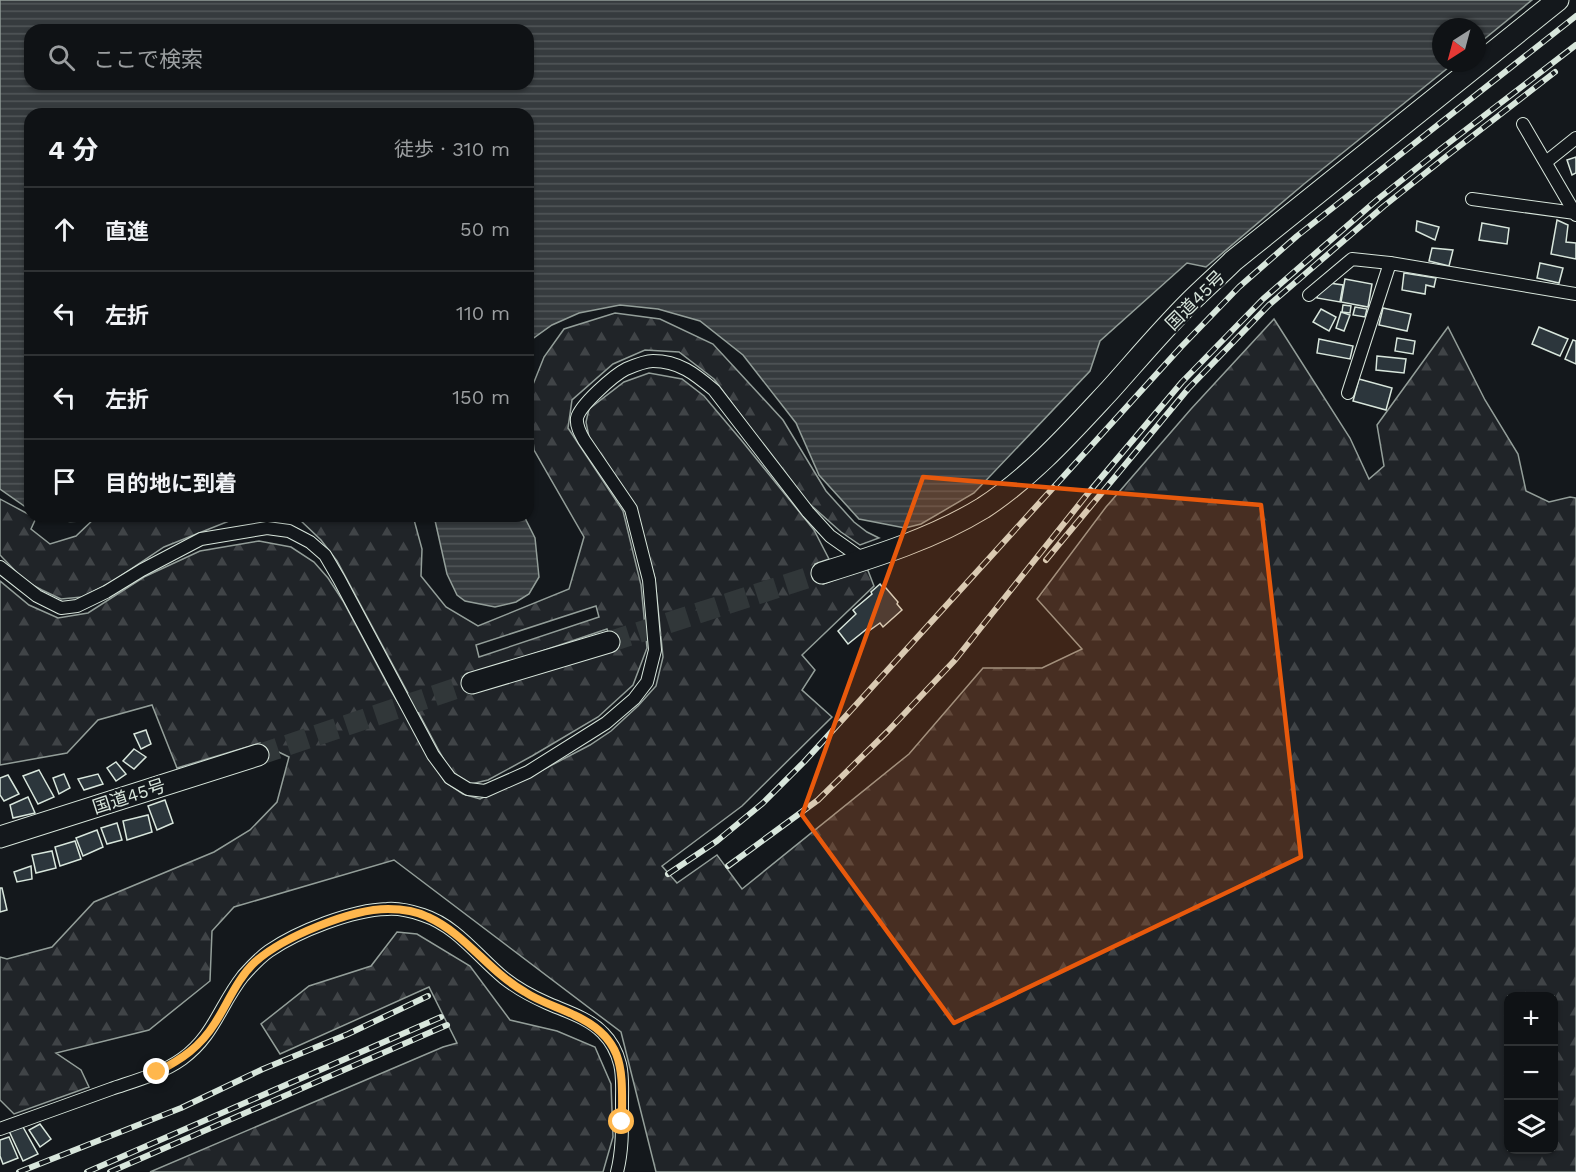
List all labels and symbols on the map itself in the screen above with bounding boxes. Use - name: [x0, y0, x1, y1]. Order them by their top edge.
- north arrow: [1432, 18, 1486, 72]
- street label: 国道45号: [1161, 266, 1229, 334]
- street label: 国道45号: [90, 774, 168, 818]
- route end: [143, 1058, 169, 1084]
- route start: [608, 1108, 634, 1134]

